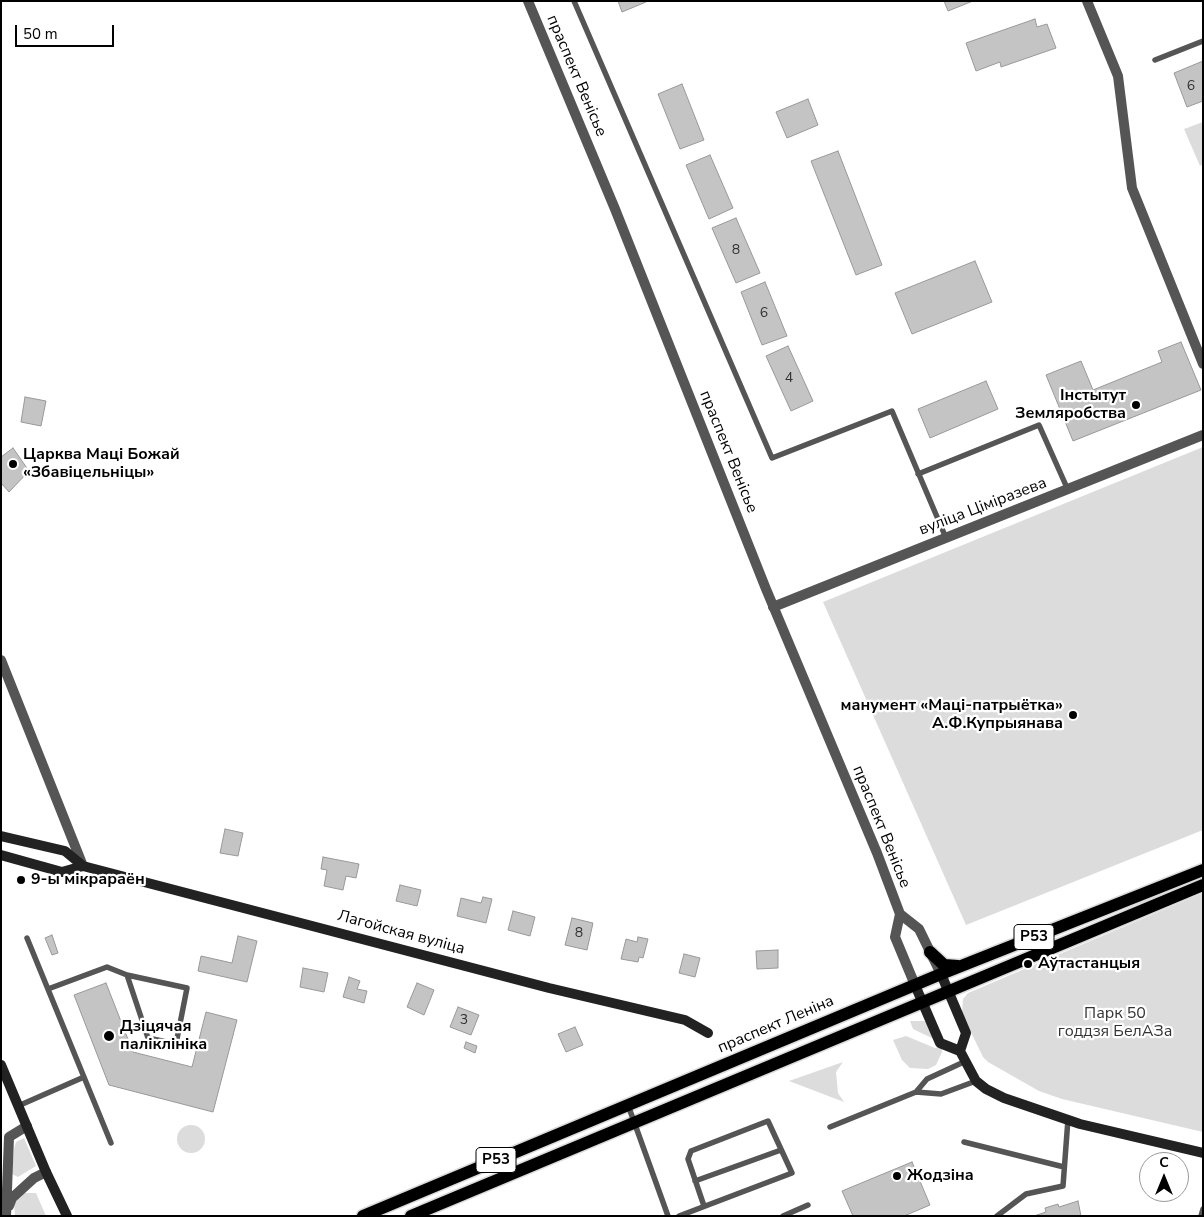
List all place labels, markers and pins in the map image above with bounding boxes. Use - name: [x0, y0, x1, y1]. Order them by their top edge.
- place label: Інстытут Земляробства: [1015, 386, 1126, 424]
- marker: Інстытут Земляробства: [1130, 399, 1142, 411]
- place label: Царква Маці Божай «Збавіцельніцы»: [23, 445, 180, 483]
- marker: Царква Маці Божай «Збавіцельніцы»: [7, 458, 19, 470]
- place label: манумент «Маці-патрыётка» А.Ф.Купрыянава: [840, 696, 1063, 734]
- marker: манумент «Маці-патрыётка» А.Ф.Купрыянава: [1067, 709, 1079, 721]
- place label: 9-ы мікрараён: [31, 870, 145, 890]
- marker: 9-ы мікрараён: [15, 874, 27, 886]
- place label: Аўтастанцыя: [1038, 954, 1140, 974]
- marker: Аўтастанцыя: [1022, 958, 1034, 970]
- place label: Дзіцячая паліклініка: [120, 1017, 207, 1055]
- marker: Дзіцячая паліклініка: [102, 1029, 116, 1043]
- place label: Жодзіна: [907, 1166, 974, 1186]
- marker: Жодзіна: [891, 1170, 903, 1182]

